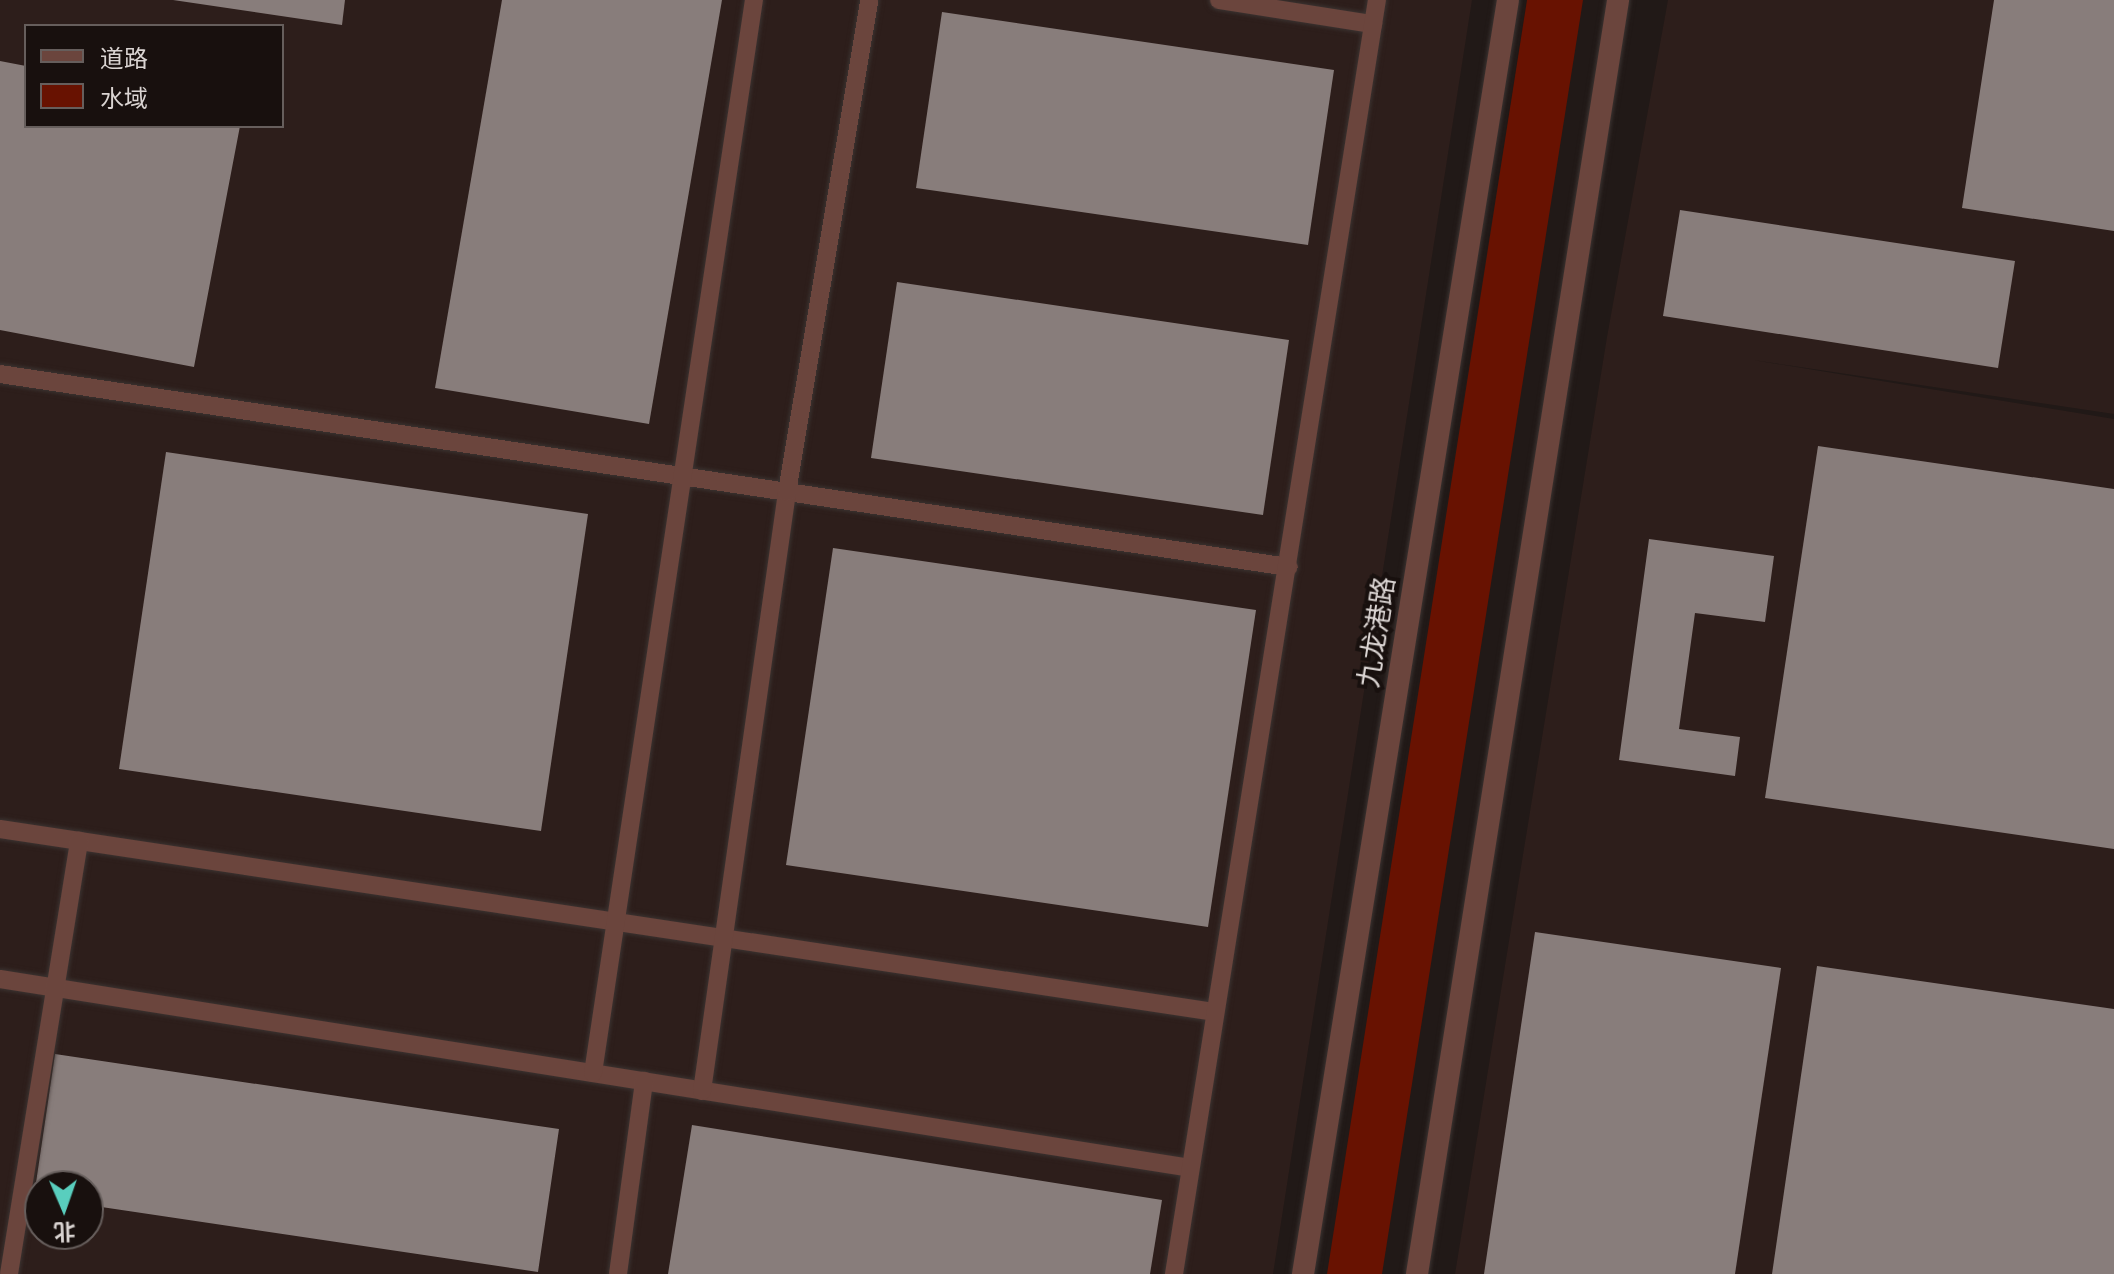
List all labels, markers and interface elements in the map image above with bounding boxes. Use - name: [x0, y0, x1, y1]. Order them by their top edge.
- legend: [24, 24, 284, 128]
- text: 道路: [100, 43, 148, 74]
- text: 水域: [100, 83, 148, 114]
- street label: 九龙港路: [1351, 574, 1401, 690]
- north arrow: [24, 1170, 104, 1250]
- text: 北: [53, 1218, 76, 1246]

